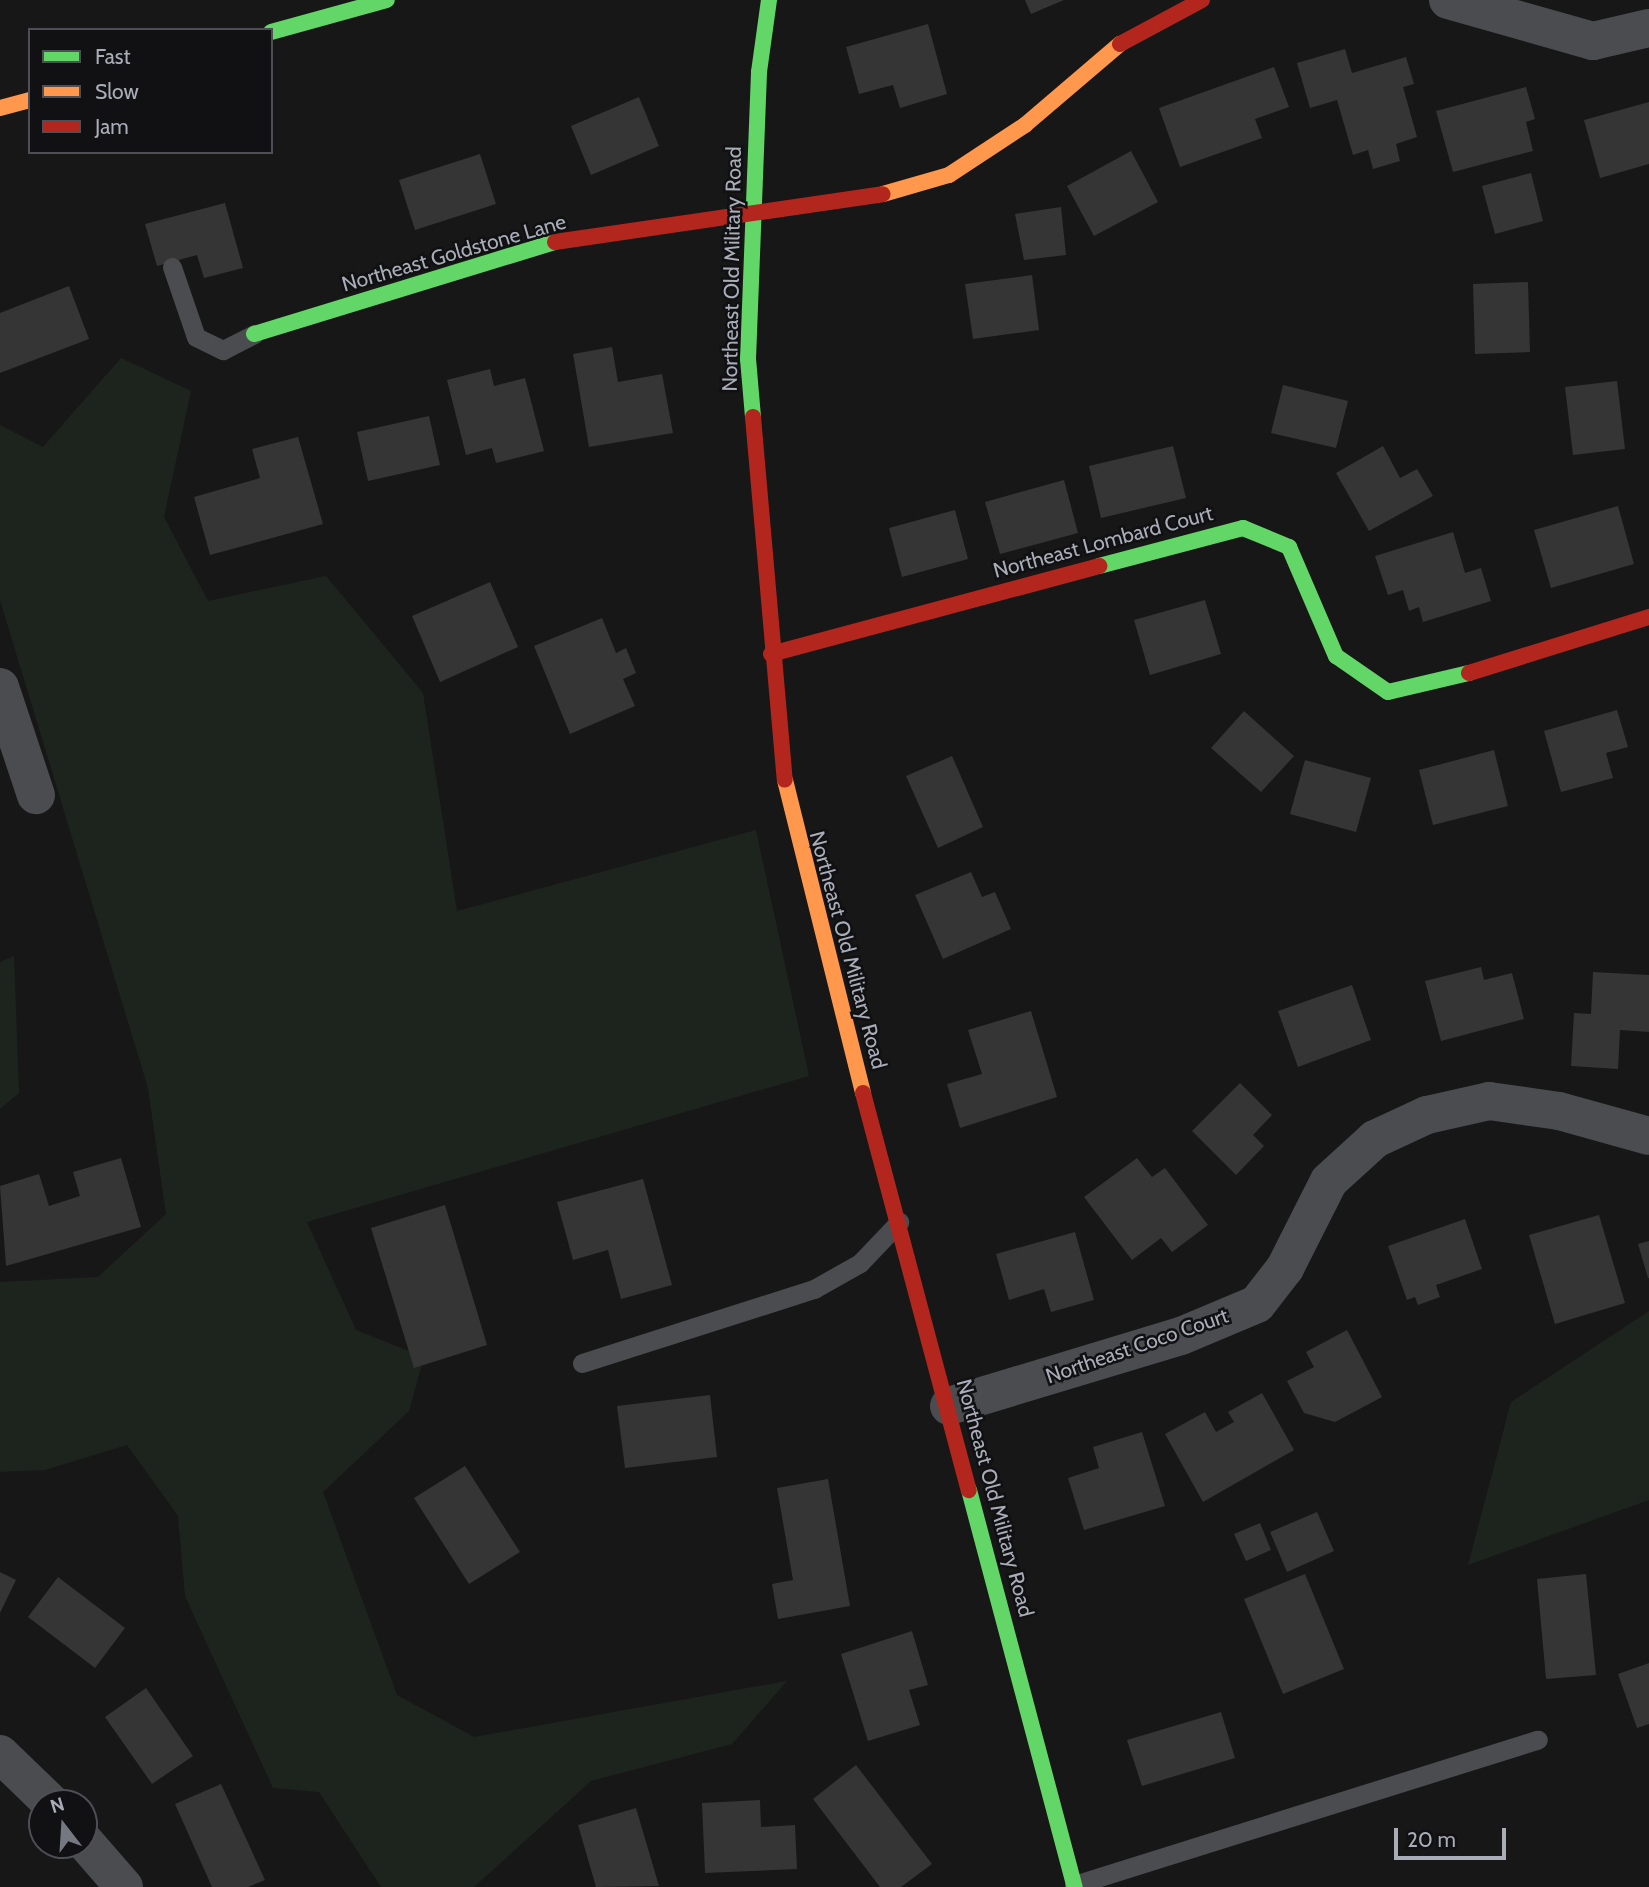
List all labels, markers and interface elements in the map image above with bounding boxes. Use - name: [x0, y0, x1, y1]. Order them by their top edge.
- legend: [28, 28, 273, 154]
- text: Fast: [95, 44, 131, 69]
- text: Slow: [95, 79, 139, 104]
- text: Jam: [95, 114, 129, 139]
- street label: Northeast Old Military Road: [717, 146, 747, 392]
- street label: Northeast Goldstone Lane: [339, 209, 569, 297]
- street label: Northeast Lombard Court: [991, 501, 1215, 583]
- street label: Northeast Old Military Road: [804, 828, 892, 1072]
- street label: Northeast Coco Court: [1042, 1303, 1232, 1389]
- street label: Northeast Old Military Road: [951, 1376, 1039, 1620]
- north arrow: [28, 1789, 98, 1859]
- text: N: [48, 1792, 67, 1818]
- scale bar: [1397, 1814, 1509, 1858]
- text: 20 m: [1407, 1827, 1456, 1852]

